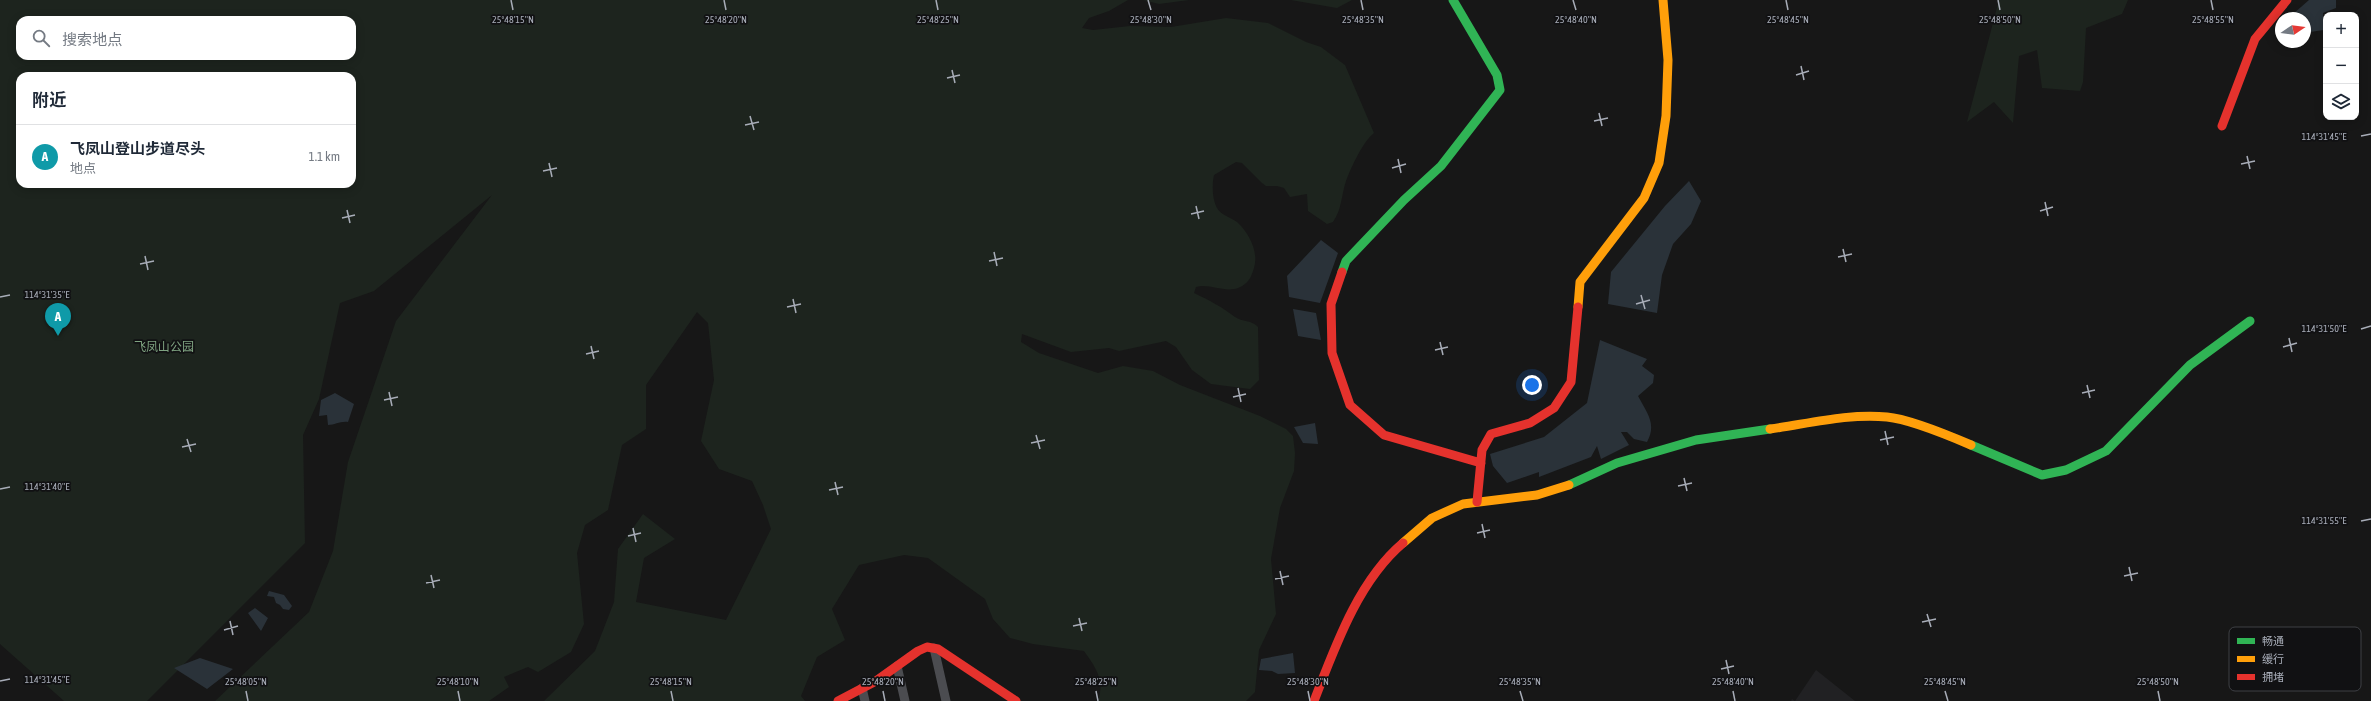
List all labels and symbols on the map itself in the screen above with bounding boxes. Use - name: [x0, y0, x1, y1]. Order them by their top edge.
- north arrow: [2275, 12, 2311, 48]
- text: 25°48'15"N: [492, 14, 534, 25]
- text: 25°48'20"N: [705, 14, 747, 25]
- text: 25°48'25"N: [917, 14, 959, 25]
- text: 25°48'30"N: [1130, 14, 1172, 25]
- text: 25°48'35"N: [1342, 14, 1384, 25]
- text: 25°48'40"N: [1555, 14, 1597, 25]
- text: 25°48'45"N: [1767, 14, 1809, 25]
- text: 25°48'50"N: [1979, 14, 2021, 25]
- text: 25°48'55"N: [2192, 14, 2234, 25]
- text: 114°31'45"E: [2302, 131, 2347, 142]
- text: 114°31'35"E: [25, 289, 70, 300]
- pin: A: [45, 303, 71, 336]
- text: 114°31'50"E: [2302, 323, 2347, 334]
- park label: 飞凤山公园: [134, 340, 194, 354]
- your location: [1522, 375, 1542, 395]
- text: 114°31'40"E: [25, 481, 70, 492]
- text: 114°31'55"E: [2302, 515, 2347, 526]
- legend: [2229, 627, 2361, 691]
- text: 畅通: [2262, 635, 2284, 647]
- text: 缓行: [2262, 653, 2284, 665]
- text: 拥堵: [2262, 671, 2284, 683]
- text: 114°31'45"E: [25, 674, 70, 685]
- text: 25°48'05"N: [225, 676, 267, 687]
- text: 25°48'10"N: [437, 676, 479, 687]
- text: 25°48'15"N: [650, 676, 692, 687]
- text: 25°48'20"N: [862, 676, 904, 687]
- text: 25°48'25"N: [1075, 676, 1117, 687]
- text: 25°48'30"N: [1287, 676, 1329, 687]
- text: 25°48'35"N: [1499, 676, 1541, 687]
- text: 25°48'40"N: [1712, 676, 1754, 687]
- text: 25°48'45"N: [1924, 676, 1966, 687]
- text: 25°48'50"N: [2137, 676, 2179, 687]

